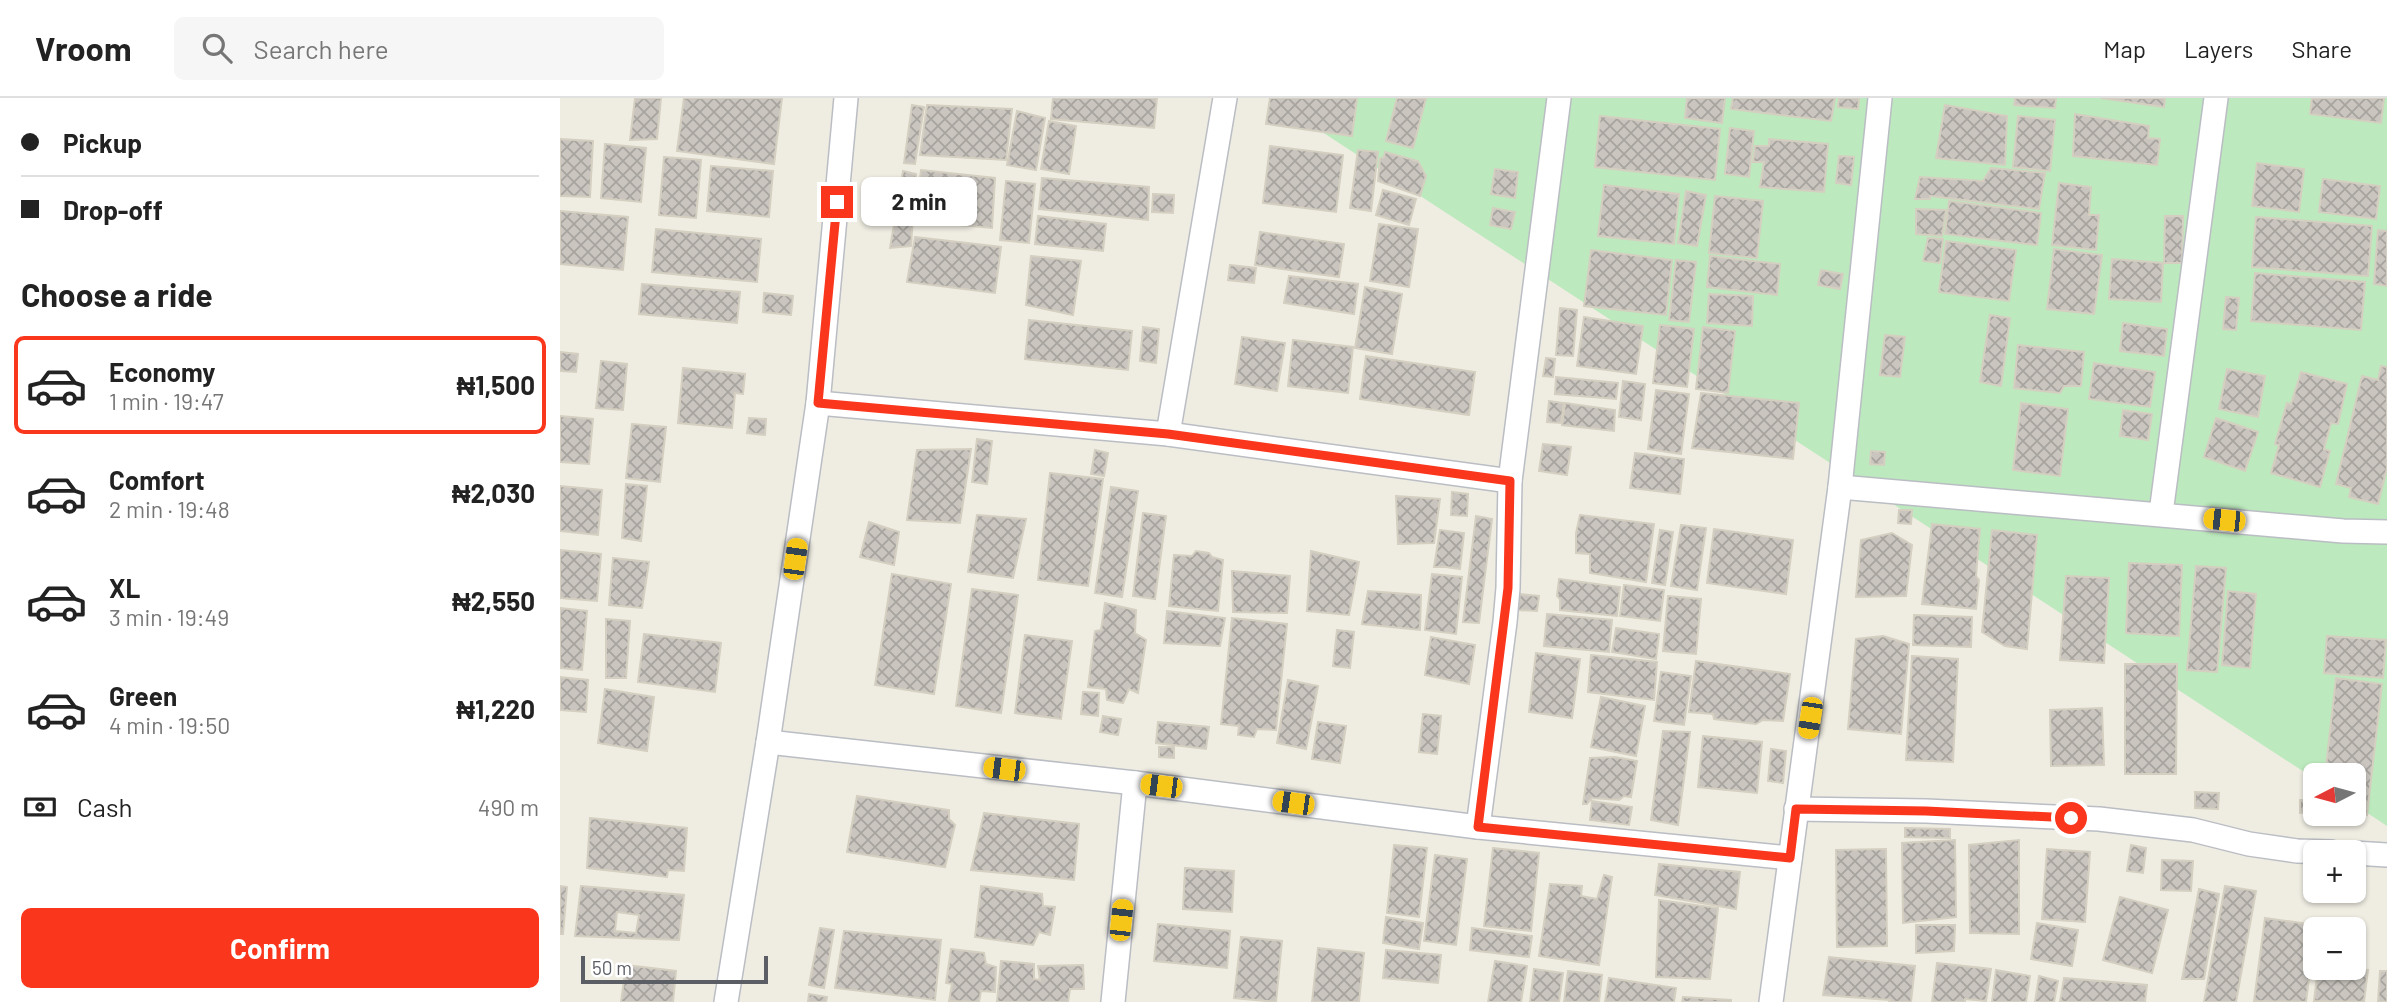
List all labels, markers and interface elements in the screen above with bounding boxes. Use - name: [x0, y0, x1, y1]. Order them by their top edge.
- search box: [174, 17, 664, 80]
- text: Vroom: [35, 28, 132, 68]
- icon: search: [198, 29, 236, 67]
- text: Search here: [254, 33, 389, 64]
- text: Map: [2103, 34, 2146, 63]
- text: Layers: [2184, 34, 2253, 63]
- text: Share: [2291, 34, 2352, 63]
- text: Pickup: [63, 127, 142, 158]
- callout: 2 min: [862, 178, 977, 226]
- route end: [821, 186, 853, 218]
- text: 2 min: [891, 187, 947, 215]
- text: Drop-off: [63, 194, 163, 225]
- text: Choose a ride: [21, 275, 213, 313]
- icon: car: [25, 354, 88, 417]
- text: Economy: [109, 356, 215, 387]
- text: ₦1,500: [456, 369, 535, 400]
- text: 1 min · 19:47: [109, 387, 224, 415]
- icon: car: [25, 462, 88, 525]
- text: Comfort: [109, 464, 205, 495]
- text: ₦2,030: [452, 477, 535, 508]
- text: 2 min · 19:48: [109, 495, 230, 523]
- car: [2203, 507, 2246, 533]
- car: [782, 537, 809, 581]
- icon: car: [25, 570, 88, 633]
- text: XL: [109, 572, 140, 603]
- text: ₦2,550: [452, 585, 535, 616]
- text: 3 min · 19:49: [109, 603, 229, 631]
- icon: car: [25, 678, 88, 741]
- text: Green: [109, 680, 177, 711]
- text: ₦1,220: [456, 693, 535, 724]
- car: [1797, 696, 1824, 740]
- text: 4 min · 19:50: [109, 711, 230, 739]
- car: [982, 756, 1027, 782]
- north arrow: [2303, 763, 2366, 826]
- map controls: [2303, 763, 2366, 980]
- car: [1139, 773, 1184, 799]
- icon: cash: [21, 788, 59, 826]
- car: [1271, 790, 1316, 816]
- text: Cash: [77, 791, 132, 822]
- text: 490 m: [478, 793, 539, 821]
- route start: [2055, 802, 2087, 834]
- button: +: [2303, 840, 2366, 903]
- car: [1109, 898, 1134, 942]
- button: Confirm: [21, 908, 539, 988]
- button: −: [2303, 917, 2366, 980]
- scale bar: [581, 953, 768, 985]
- text: 50 m: [592, 956, 632, 979]

